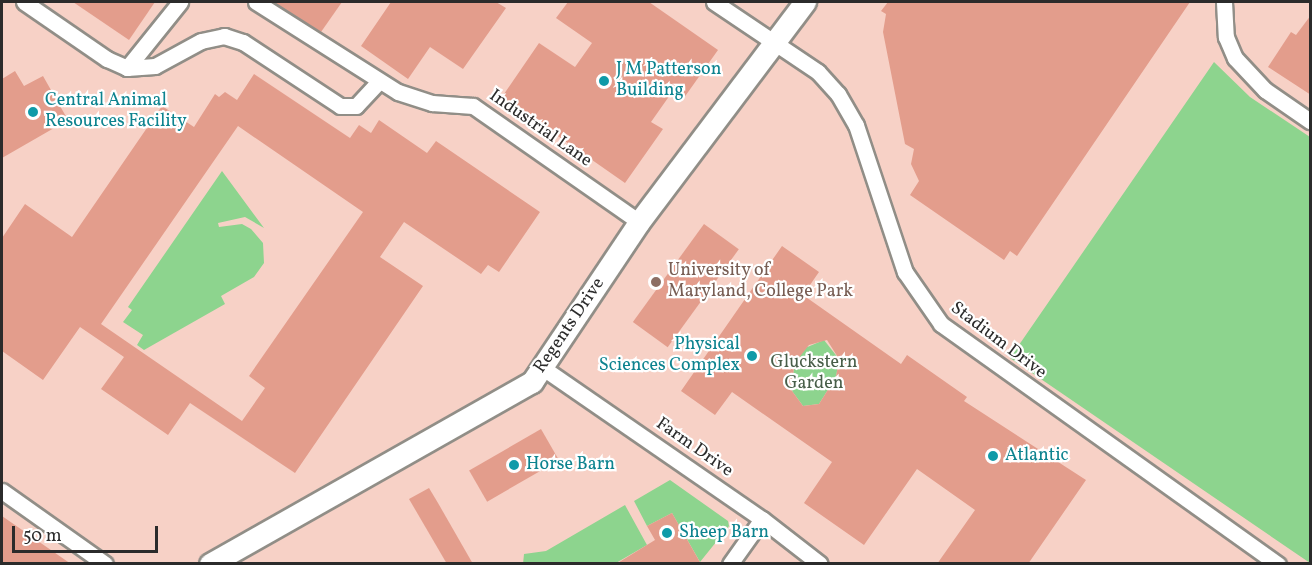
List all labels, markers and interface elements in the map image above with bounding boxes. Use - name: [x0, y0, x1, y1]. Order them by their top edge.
- place label: J M Patterson Building: [616, 60, 721, 103]
- marker: J M Patterson Building: [597, 74, 611, 88]
- street label: Industrial Lane: [484, 86, 596, 172]
- place label: Central Animal Resources Facility: [45, 91, 187, 134]
- marker: Central Animal Resources Facility: [26, 105, 40, 119]
- place label: University of Maryland, College Park: [668, 261, 853, 304]
- street label: Regents Drive: [530, 274, 610, 378]
- marker: University of Maryland, College Park: [649, 275, 663, 289]
- street label: Stadium Drive: [946, 298, 1050, 384]
- place label: Physical Sciences Complex: [599, 335, 740, 378]
- marker: Physical Sciences Complex: [745, 349, 759, 363]
- park label: Gluckstern Garden: [771, 353, 857, 395]
- street label: Farm Drive: [651, 414, 737, 482]
- place label: Atlantic: [1005, 445, 1069, 467]
- marker: Atlantic: [986, 449, 1000, 463]
- place label: Horse Barn: [526, 454, 615, 476]
- marker: Horse Barn: [507, 458, 521, 472]
- scale bar: [15, 514, 160, 552]
- place label: Sheep Barn: [679, 522, 769, 544]
- text: 50 m: [23, 524, 62, 549]
- marker: Sheep Barn: [660, 526, 674, 540]

